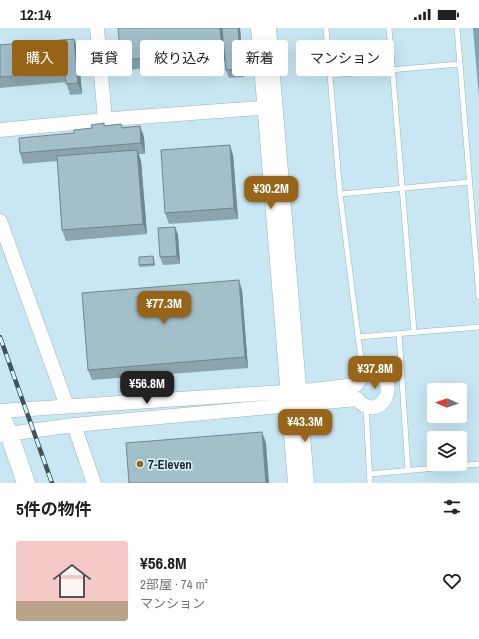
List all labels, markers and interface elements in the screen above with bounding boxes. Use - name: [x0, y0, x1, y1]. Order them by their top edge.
- text: 12:14: [20, 4, 51, 25]
- chip: 購入: [12, 40, 68, 76]
- chip: 賃貸: [76, 40, 132, 76]
- chip: 絞り込み: [140, 40, 224, 76]
- chip: 新着: [232, 40, 288, 76]
- chip: マンション: [296, 40, 394, 76]
- pin: ¥30.2M: [238, 176, 304, 210]
- text: ¥30.2M: [253, 180, 289, 197]
- pin: ¥77.3M: [131, 291, 197, 325]
- text: ¥77.3M: [146, 295, 182, 312]
- pin: ¥37.8M: [342, 356, 408, 390]
- text: ¥37.8M: [357, 360, 393, 377]
- pin: ¥56.8M: [114, 371, 180, 405]
- text: ¥56.8M: [129, 375, 165, 392]
- north arrow: [427, 383, 467, 423]
- map controls: [427, 383, 467, 471]
- pin: ¥43.3M: [272, 409, 338, 443]
- text: ¥43.3M: [287, 413, 323, 430]
- button: layers: [427, 431, 467, 471]
- place label: 7-Eleven: [148, 456, 192, 473]
- marker: 7-Eleven: [135, 459, 145, 469]
- icon: filters: [441, 496, 463, 518]
- text: 5件の物件: [16, 497, 92, 520]
- text: ¥56.8M: [140, 551, 187, 574]
- icon: home: [48, 557, 96, 605]
- icon: heart: [441, 570, 463, 592]
- text: 2部屋 · 74 m²: [140, 576, 208, 593]
- text: マンション: [140, 595, 205, 612]

